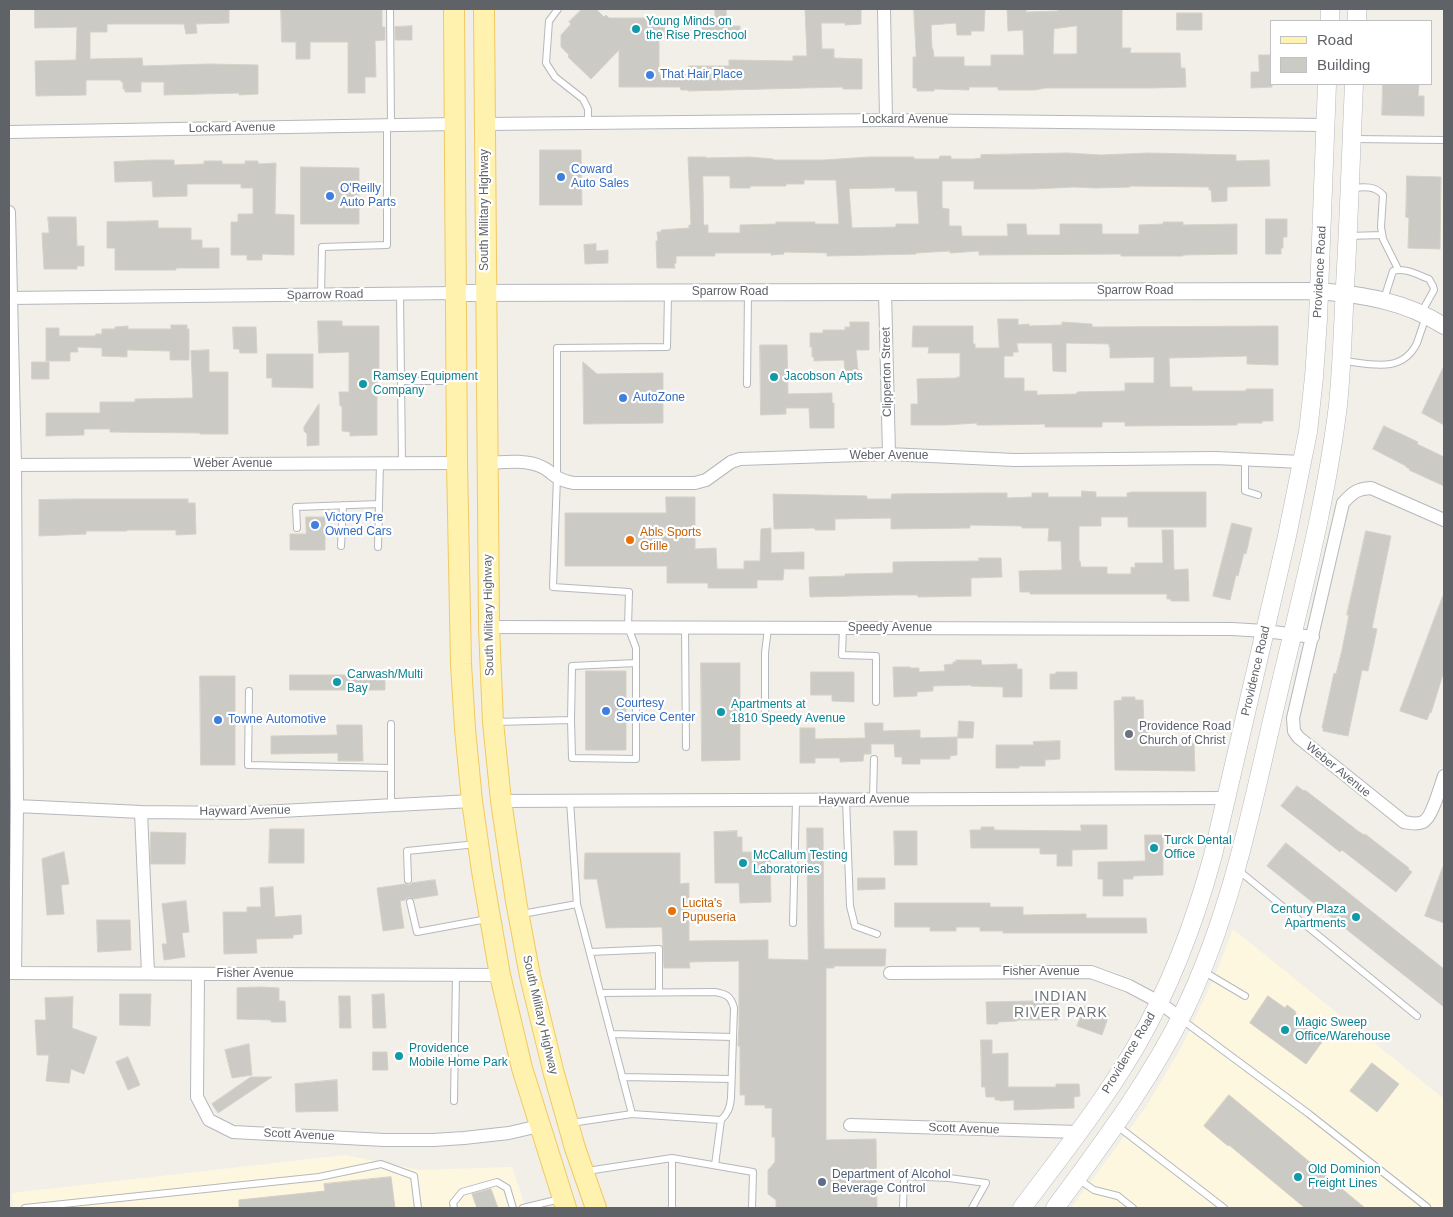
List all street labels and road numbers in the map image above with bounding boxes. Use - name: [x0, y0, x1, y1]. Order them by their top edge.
- street label: Lockard Avenue: [862, 113, 948, 127]
- street label: Lockard Avenue: [189, 120, 275, 136]
- street label: South Military Highway: [478, 149, 492, 271]
- street label: Providence Road: [1310, 226, 1330, 318]
- street label: Sparrow Road: [1097, 284, 1173, 298]
- street label: Sparrow Road: [692, 285, 768, 299]
- street label: Sparrow Road: [287, 287, 363, 303]
- street label: Clipperton Street: [879, 327, 895, 417]
- street label: Weber Avenue: [850, 449, 928, 463]
- street label: Weber Avenue: [194, 457, 272, 471]
- street label: South Military Highway: [481, 554, 497, 676]
- street label: Speedy Avenue: [848, 621, 932, 635]
- street label: Providence Road: [1239, 625, 1273, 717]
- street label: Weber Avenue: [1303, 740, 1373, 800]
- street label: Hayward Avenue: [818, 792, 910, 808]
- street label: Hayward Avenue: [199, 803, 291, 819]
- street label: South Military Highway: [519, 954, 561, 1076]
- street label: Fisher Avenue: [1002, 965, 1080, 979]
- street label: Fisher Avenue: [216, 967, 294, 981]
- street label: Providence Road: [1099, 1010, 1159, 1096]
- street label: Scott Avenue: [928, 1121, 1000, 1137]
- street label: Scott Avenue: [263, 1126, 335, 1144]

